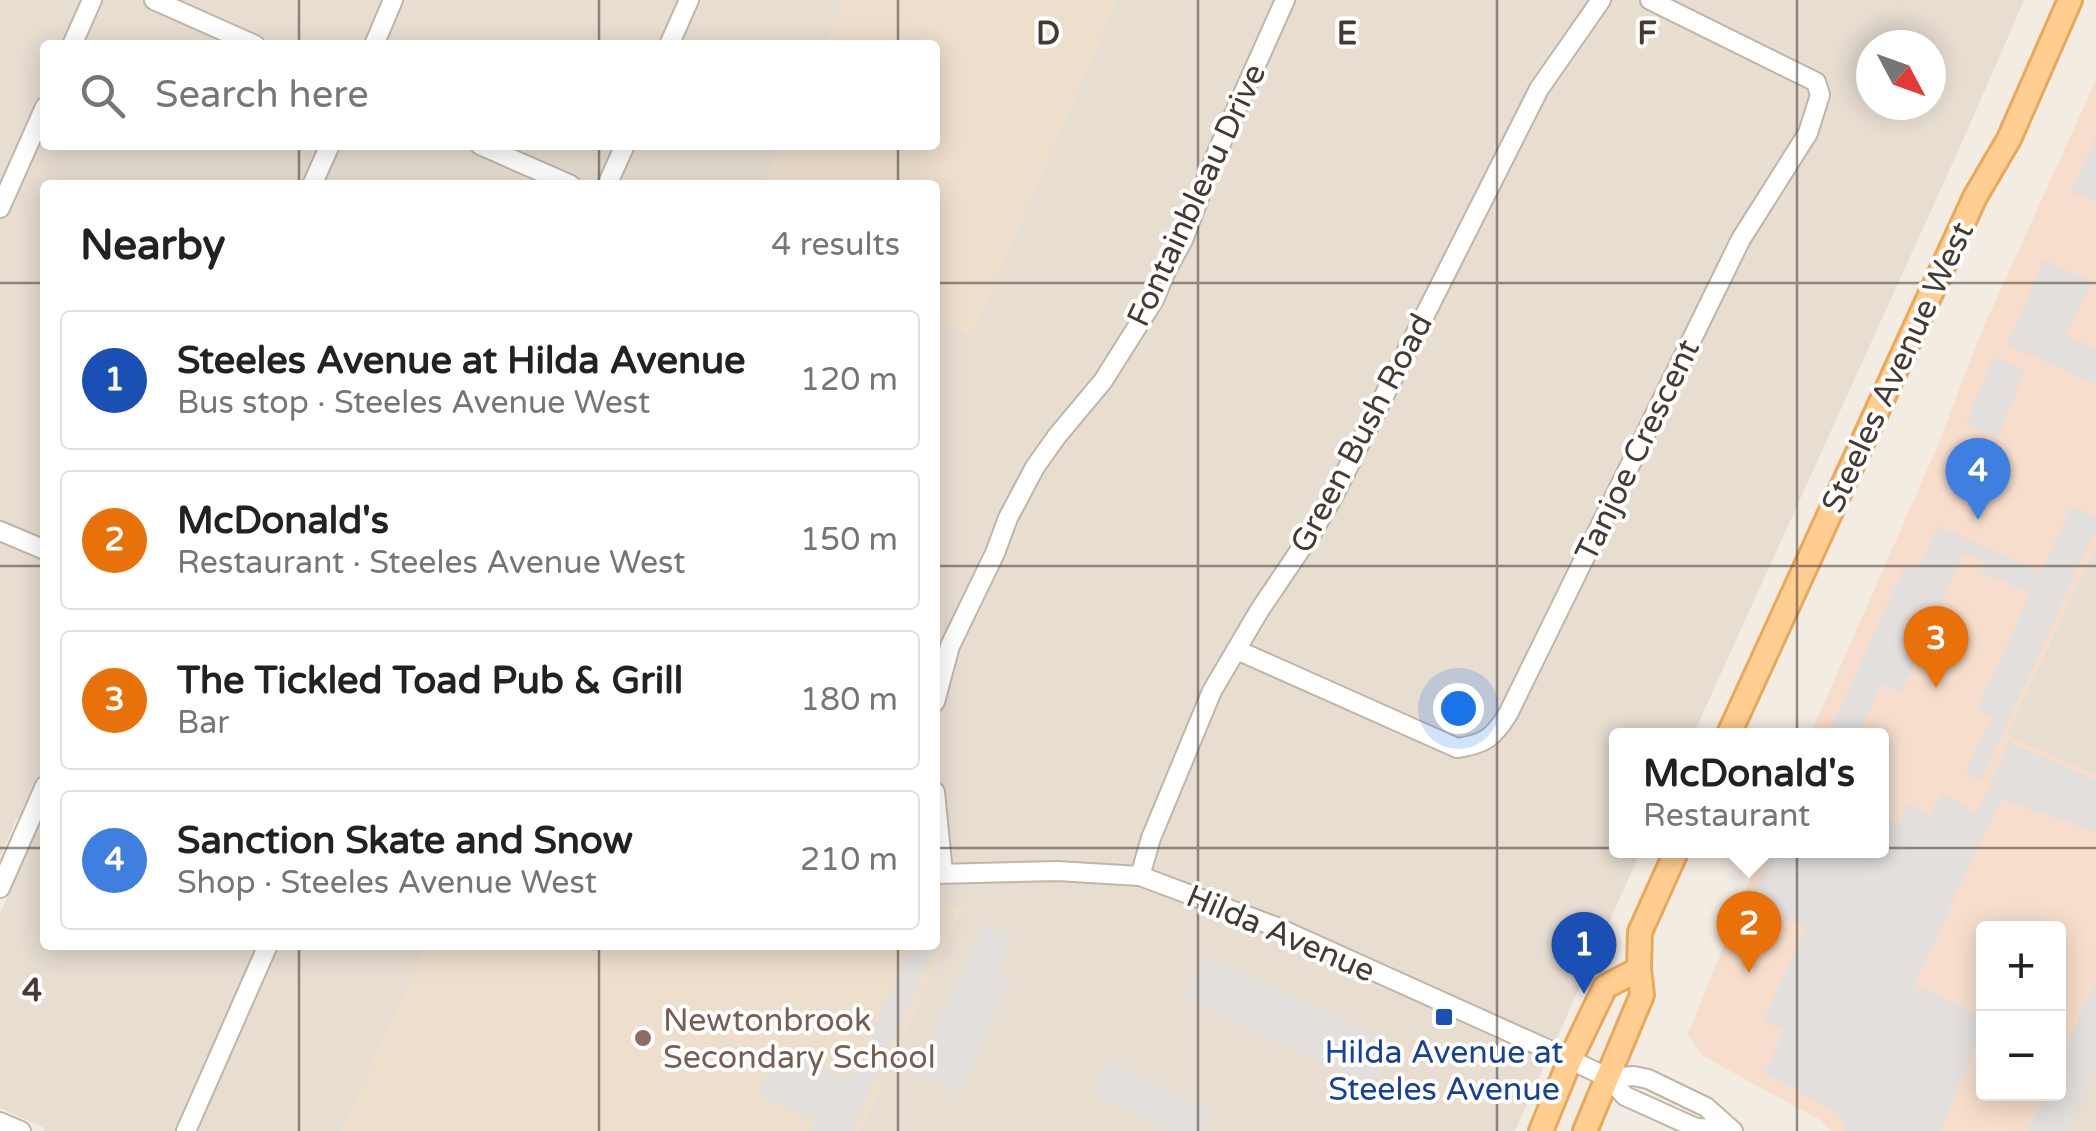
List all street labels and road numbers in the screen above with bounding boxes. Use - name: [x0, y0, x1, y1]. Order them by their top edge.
- street label: Fontainbleau Drive: [1119, 58, 1274, 333]
- street label: Steeles Avenue West: [1814, 216, 1982, 519]
- street label: Green Bush Road: [1283, 308, 1441, 559]
- street label: Tanjoe Crescent: [1568, 333, 1708, 568]
- street label: Hilda Avenue: [1181, 877, 1380, 991]

